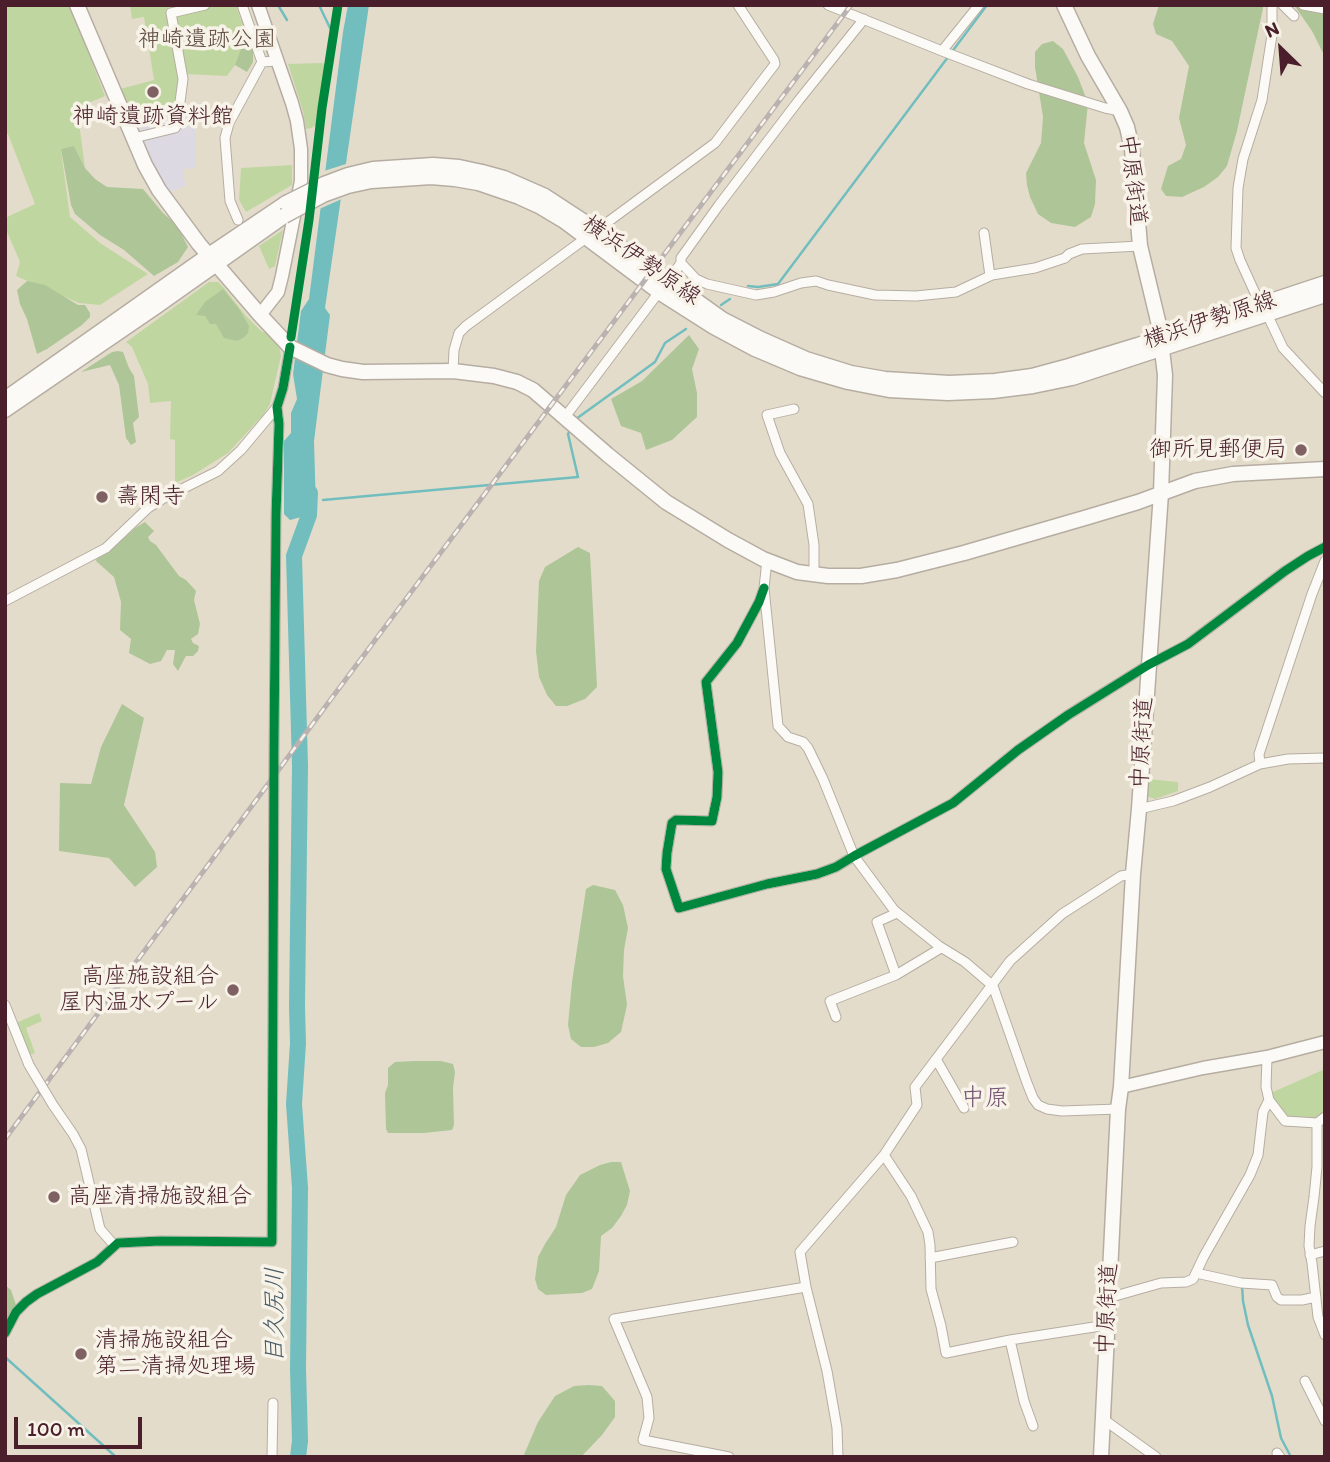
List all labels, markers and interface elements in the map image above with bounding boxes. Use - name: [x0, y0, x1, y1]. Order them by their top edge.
- north arrow: [1246, 14, 1316, 84]
- text: N: [1261, 16, 1283, 43]
- park label: 神崎遺跡公園: [138, 26, 276, 54]
- marker: 神崎遺跡資料館: [145, 84, 161, 100]
- place label: 神崎遺跡資料館: [73, 103, 233, 131]
- street label: 中原街道: [1113, 133, 1151, 227]
- street label: 横浜伊勢原線: [577, 210, 705, 312]
- street label: 横浜伊勢原線: [1140, 287, 1280, 355]
- place label: 御所見郵便局: [1149, 436, 1287, 464]
- marker: 御所見郵便局: [1293, 442, 1309, 458]
- place label: 壽閑寺: [116, 483, 185, 511]
- marker: 壽閑寺: [94, 489, 110, 505]
- street label: 中原街道: [1127, 696, 1159, 790]
- place label: 高座施設組合 屋内温水プール: [59, 963, 219, 1017]
- marker: 高座施設組合 屋内温水プール: [225, 982, 241, 998]
- district label: 中原: [961, 1085, 1009, 1113]
- place label: 高座清掃施設組合: [68, 1183, 252, 1211]
- marker: 高座清掃施設組合: [46, 1189, 62, 1205]
- street label: 中原街道: [1092, 1262, 1124, 1356]
- water label: 目久尻川: [262, 1267, 290, 1363]
- place label: 清掃施設組合 第二清掃処理場: [95, 1327, 256, 1381]
- marker: 清掃施設組合 第二清掃処理場: [73, 1346, 89, 1362]
- scale bar: [18, 1402, 145, 1446]
- text: 100 m: [27, 1416, 85, 1441]

